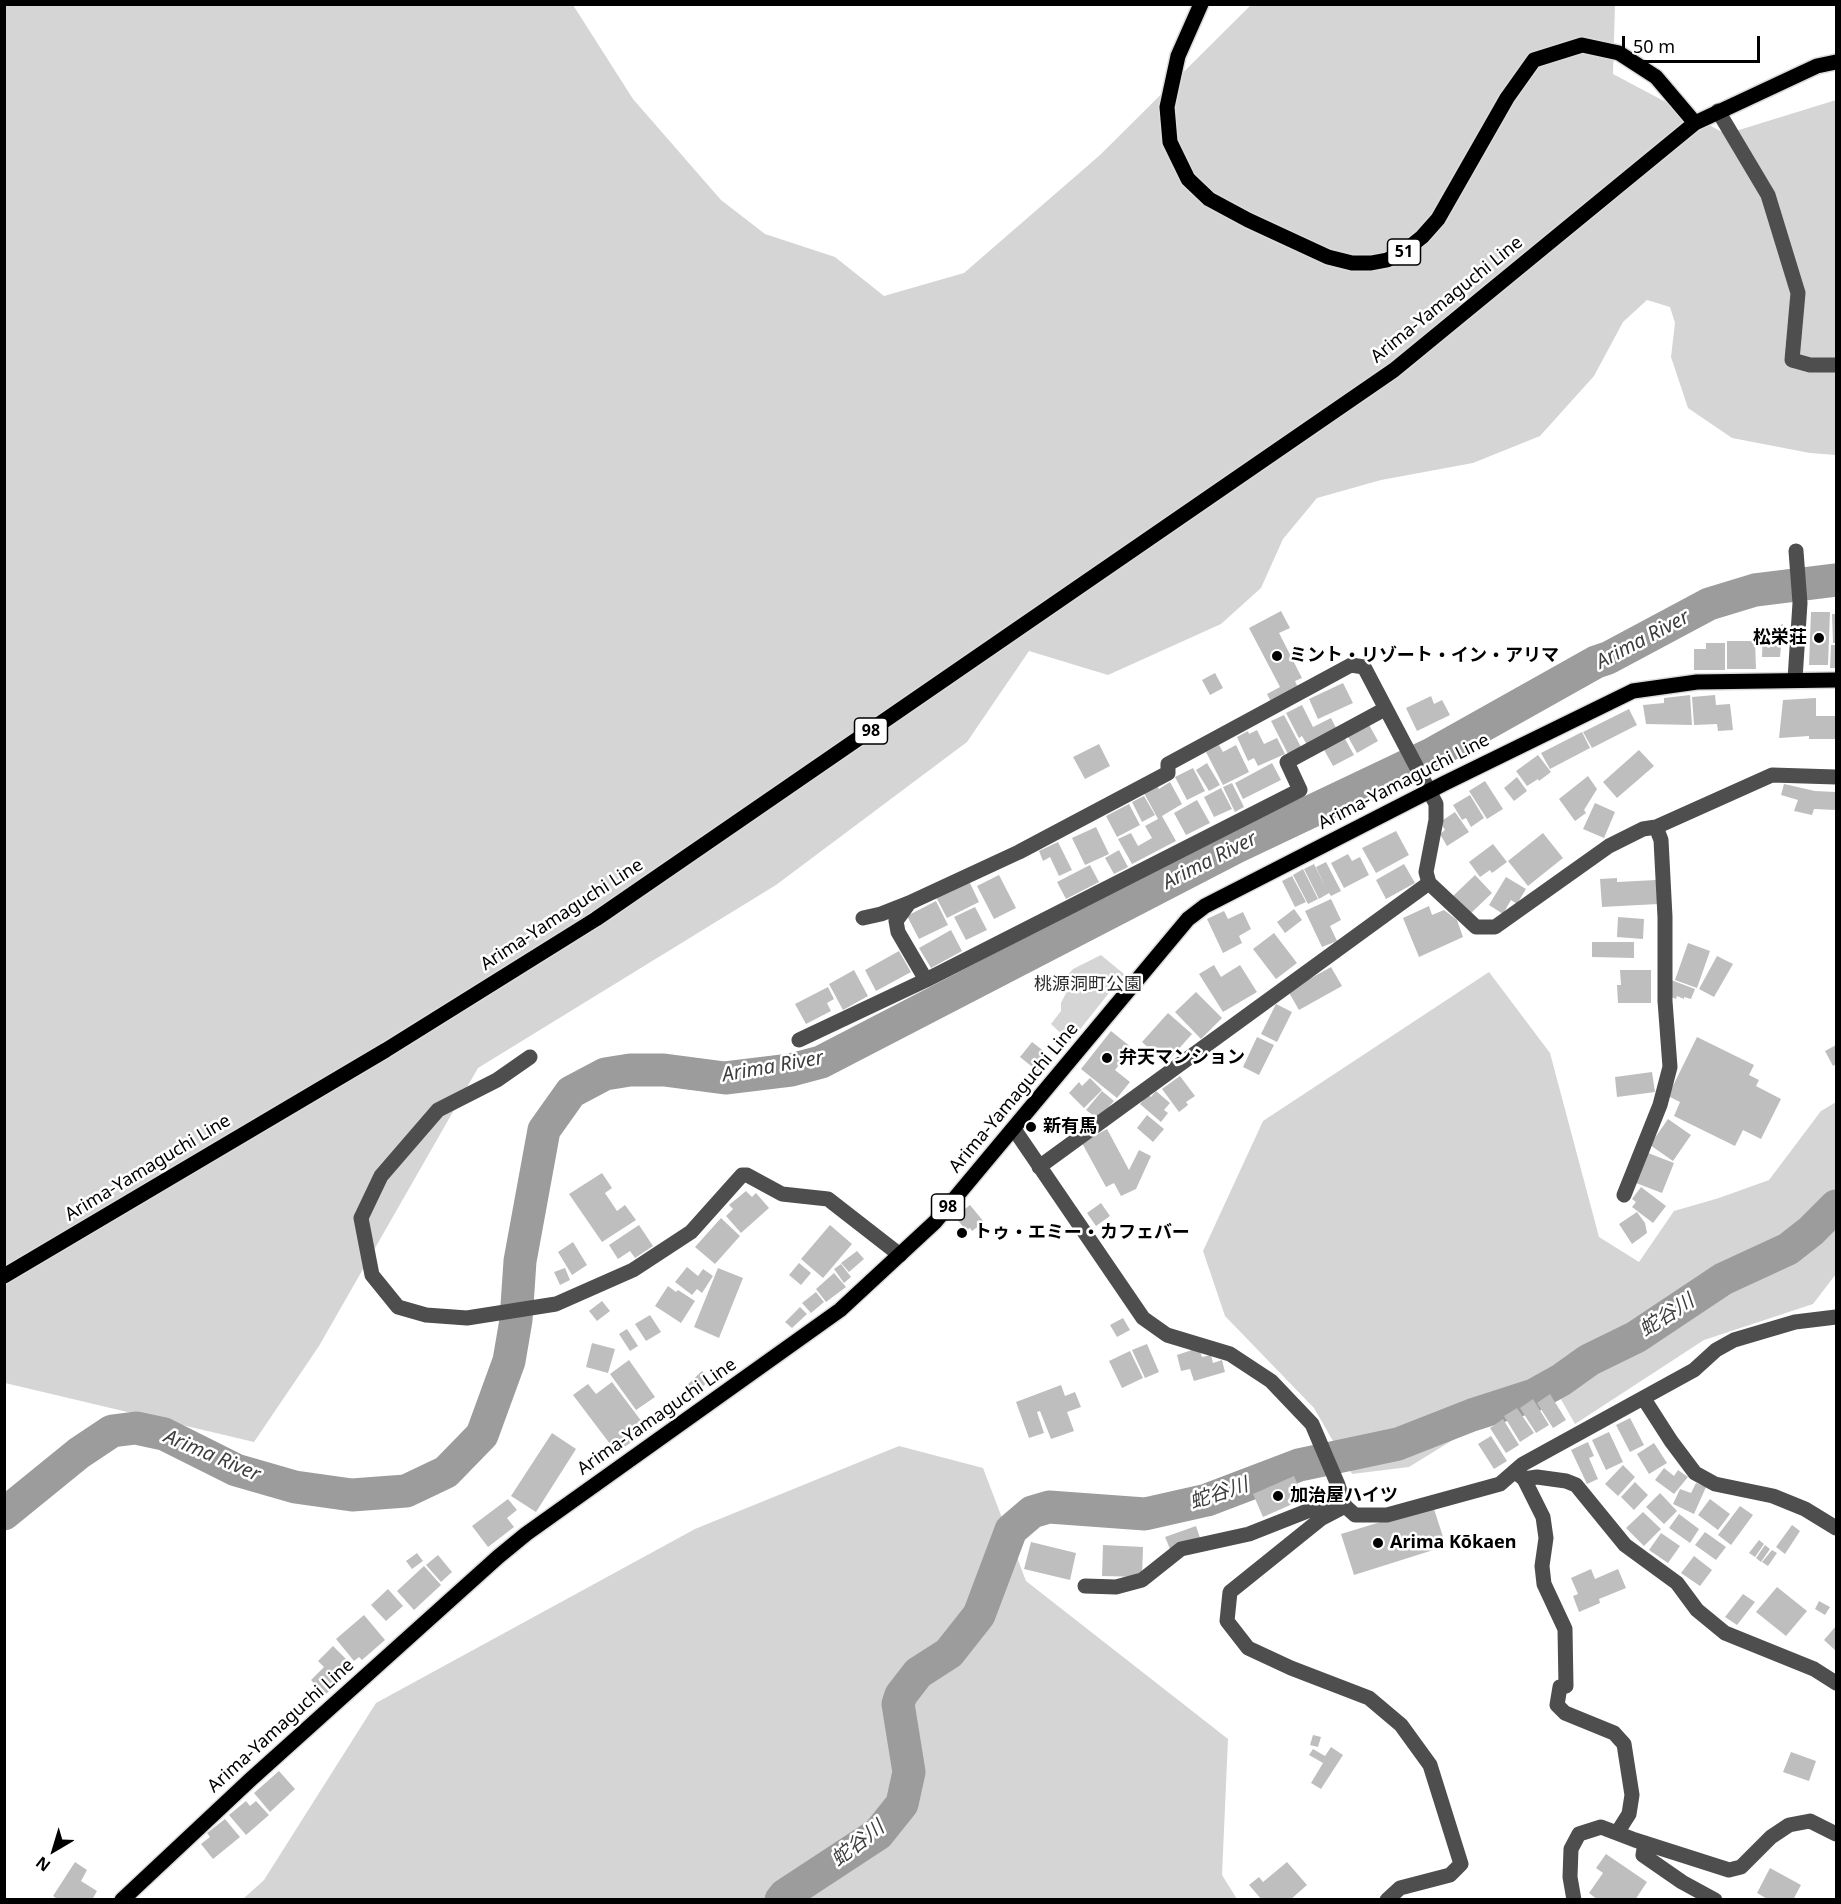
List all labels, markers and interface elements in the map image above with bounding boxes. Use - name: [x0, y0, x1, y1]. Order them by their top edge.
- scale bar: [1625, 24, 1763, 62]
- text: 50 m: [1633, 34, 1675, 58]
- street label: Arima-Yamaguchi Line: [1367, 232, 1527, 368]
- road number: 51: [1388, 239, 1420, 265]
- water label: Arima River: [1592, 605, 1694, 675]
- place label: 松栄荘: [1753, 627, 1807, 649]
- marker: 松栄荘: [1812, 631, 1826, 645]
- place label: ミント・リゾート・イン・アリマ: [1289, 645, 1559, 667]
- marker: ミント・リゾート・イン・アリマ: [1270, 649, 1284, 663]
- road number: 98: [854, 718, 888, 744]
- street label: Arima-Yamaguchi Line: [1315, 729, 1493, 835]
- water label: Arima River: [1159, 827, 1261, 895]
- street label: Arima-Yamaguchi Line: [477, 854, 647, 976]
- park label: 桃源洞町公園: [1034, 974, 1142, 996]
- street label: Arima-Yamaguchi Line: [945, 1019, 1083, 1177]
- water label: Arima River: [721, 1046, 825, 1088]
- place label: 弁天マンション: [1119, 1047, 1245, 1069]
- marker: 弁天マンション: [1100, 1051, 1114, 1065]
- street label: Arima-Yamaguchi Line: [61, 1110, 235, 1226]
- place label: 新有馬: [1043, 1116, 1097, 1138]
- marker: 新有馬: [1024, 1120, 1038, 1134]
- road number: 98: [932, 1194, 964, 1220]
- place label: トゥ・エミー・カフェバー: [974, 1222, 1190, 1244]
- marker: トゥ・エミー・カフェバー: [955, 1226, 969, 1240]
- water label: 蛇谷川: [1635, 1290, 1699, 1342]
- street label: Arima-Yamaguchi Line: [573, 1354, 741, 1480]
- water label: Arima River: [160, 1425, 264, 1487]
- water label: 蛇谷川: [1187, 1473, 1251, 1515]
- place label: 加治屋ハイツ: [1290, 1485, 1398, 1507]
- marker: 加治屋ハイツ: [1271, 1489, 1285, 1503]
- place label: Arima Kōkaen: [1390, 1532, 1516, 1554]
- marker: Arima Kōkaen: [1371, 1536, 1385, 1550]
- street label: Arima-Yamaguchi Line: [203, 1655, 359, 1797]
- water label: 蛇谷川: [827, 1816, 889, 1872]
- north arrow: [24, 1820, 84, 1880]
- text: N: [31, 1852, 55, 1877]

